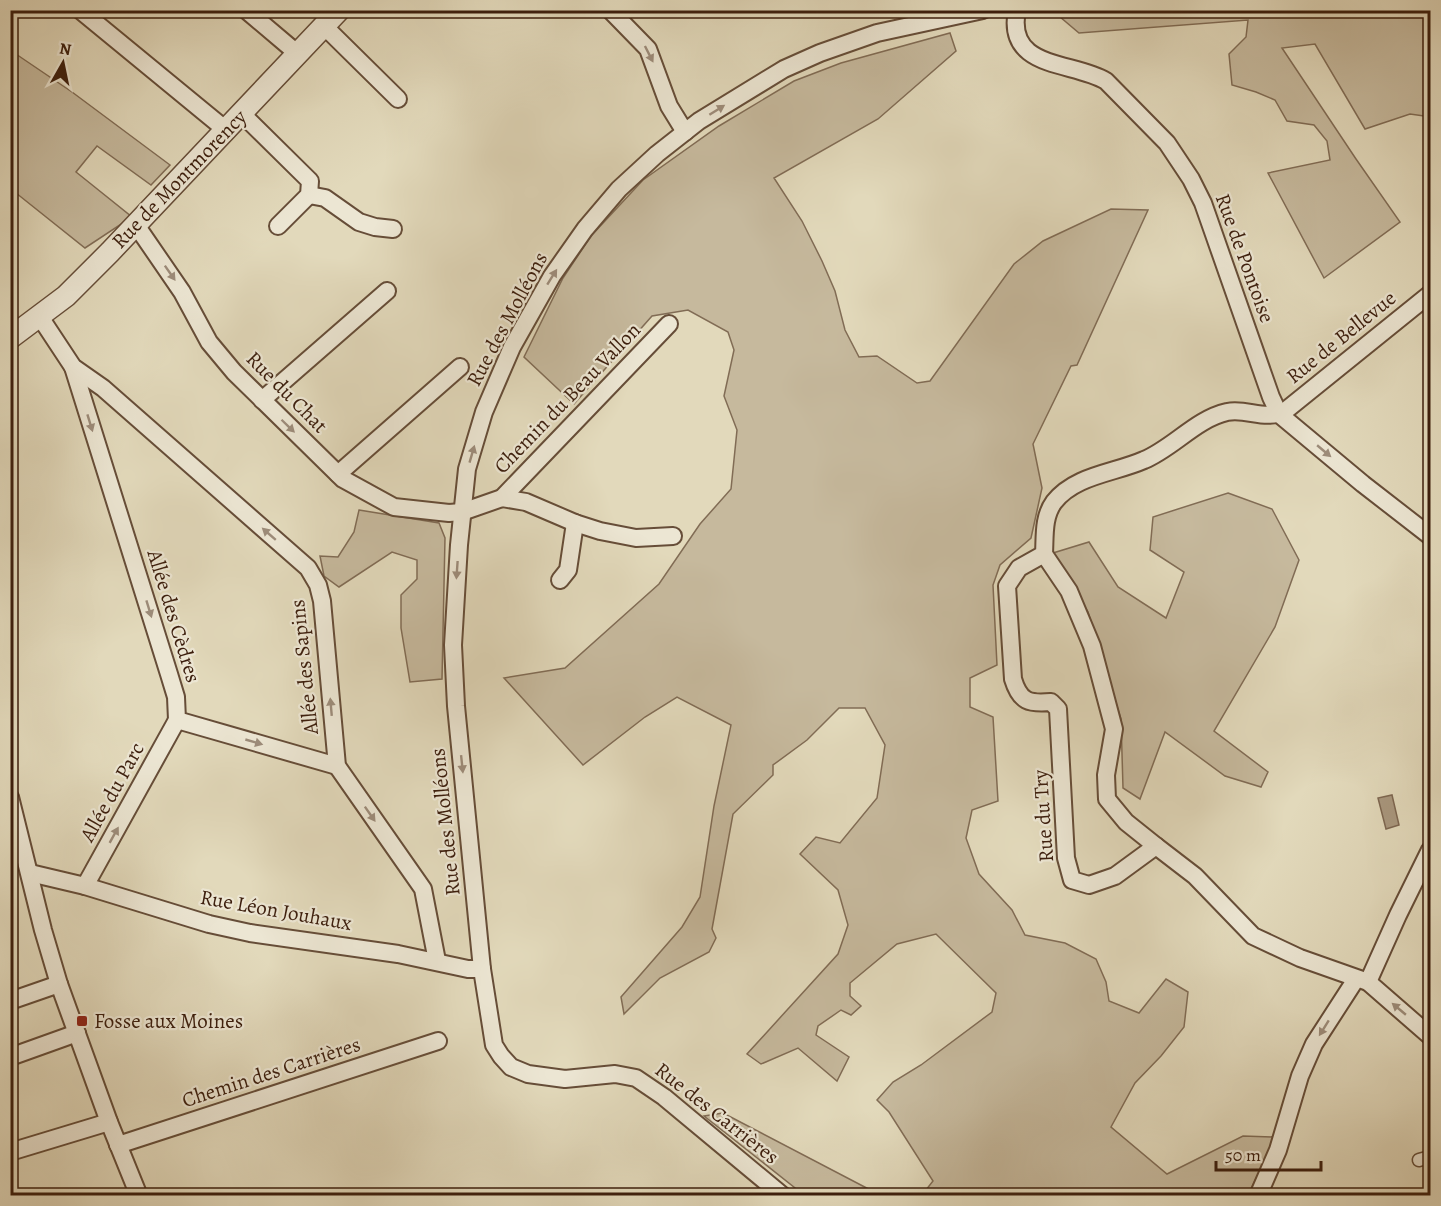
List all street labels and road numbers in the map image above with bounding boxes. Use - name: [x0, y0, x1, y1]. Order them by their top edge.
- street label: Rue de Montmorency: [105, 103, 253, 255]
- street label: Rue de Pontoise: [1209, 189, 1281, 327]
- street label: Rue des Molléons: [460, 247, 554, 391]
- street label: Rue de Bellevue: [1280, 284, 1402, 390]
- street label: Chemin du Beau Vallon: [488, 316, 646, 480]
- street label: Rue du Chat: [240, 345, 334, 439]
- street label: Allée des Cèdres: [140, 545, 207, 686]
- street label: Allée des Sapins: [283, 598, 325, 737]
- street label: Allée du Parc: [73, 737, 151, 848]
- street label: Rue des Molléons: [423, 747, 467, 897]
- street label: Rue du Try: [1026, 768, 1060, 863]
- street label: Rue Léon Jouhaux: [198, 883, 354, 937]
- street label: Chemin des Carrières: [178, 1030, 364, 1114]
- street label: Rue des Carrières: [649, 1056, 785, 1170]

